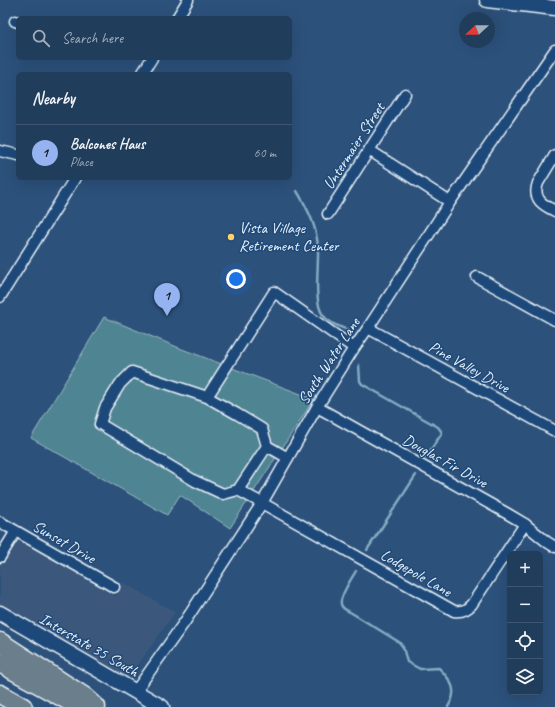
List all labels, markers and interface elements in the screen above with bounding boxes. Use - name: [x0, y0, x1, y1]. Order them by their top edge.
- north arrow: [459, 12, 495, 48]
- search box: [16, 16, 292, 60]
- icon: search: [30, 27, 52, 49]
- text: Search here: [62, 29, 123, 48]
- text: Nearby: [32, 88, 75, 109]
- street label: Untermaier Street: [319, 98, 390, 193]
- text: Balcones Haus: [70, 135, 145, 154]
- text: 1: [42, 145, 48, 161]
- text: 60 m: [254, 145, 276, 161]
- text: Place: [70, 154, 93, 170]
- place label: Vista Village Retirement Center: [239, 218, 340, 256]
- marker: Vista Village Retirement Center: [226, 232, 236, 242]
- your location: [226, 269, 246, 289]
- pin: 1: [154, 283, 180, 316]
- street label: South Water Lane: [294, 312, 365, 408]
- street label: Pine Valley Drive: [425, 337, 514, 398]
- street label: Douglas Fir Drive: [399, 430, 492, 493]
- street label: Sunset Drive: [29, 516, 100, 569]
- street label: Lodgepole Lane: [377, 545, 457, 602]
- map controls: [507, 551, 543, 695]
- button: +: [507, 551, 543, 587]
- button: −: [507, 587, 543, 623]
- street label: Interstate 35 South: [36, 609, 143, 682]
- button: locate: [507, 623, 543, 659]
- button: layers: [507, 659, 543, 695]

